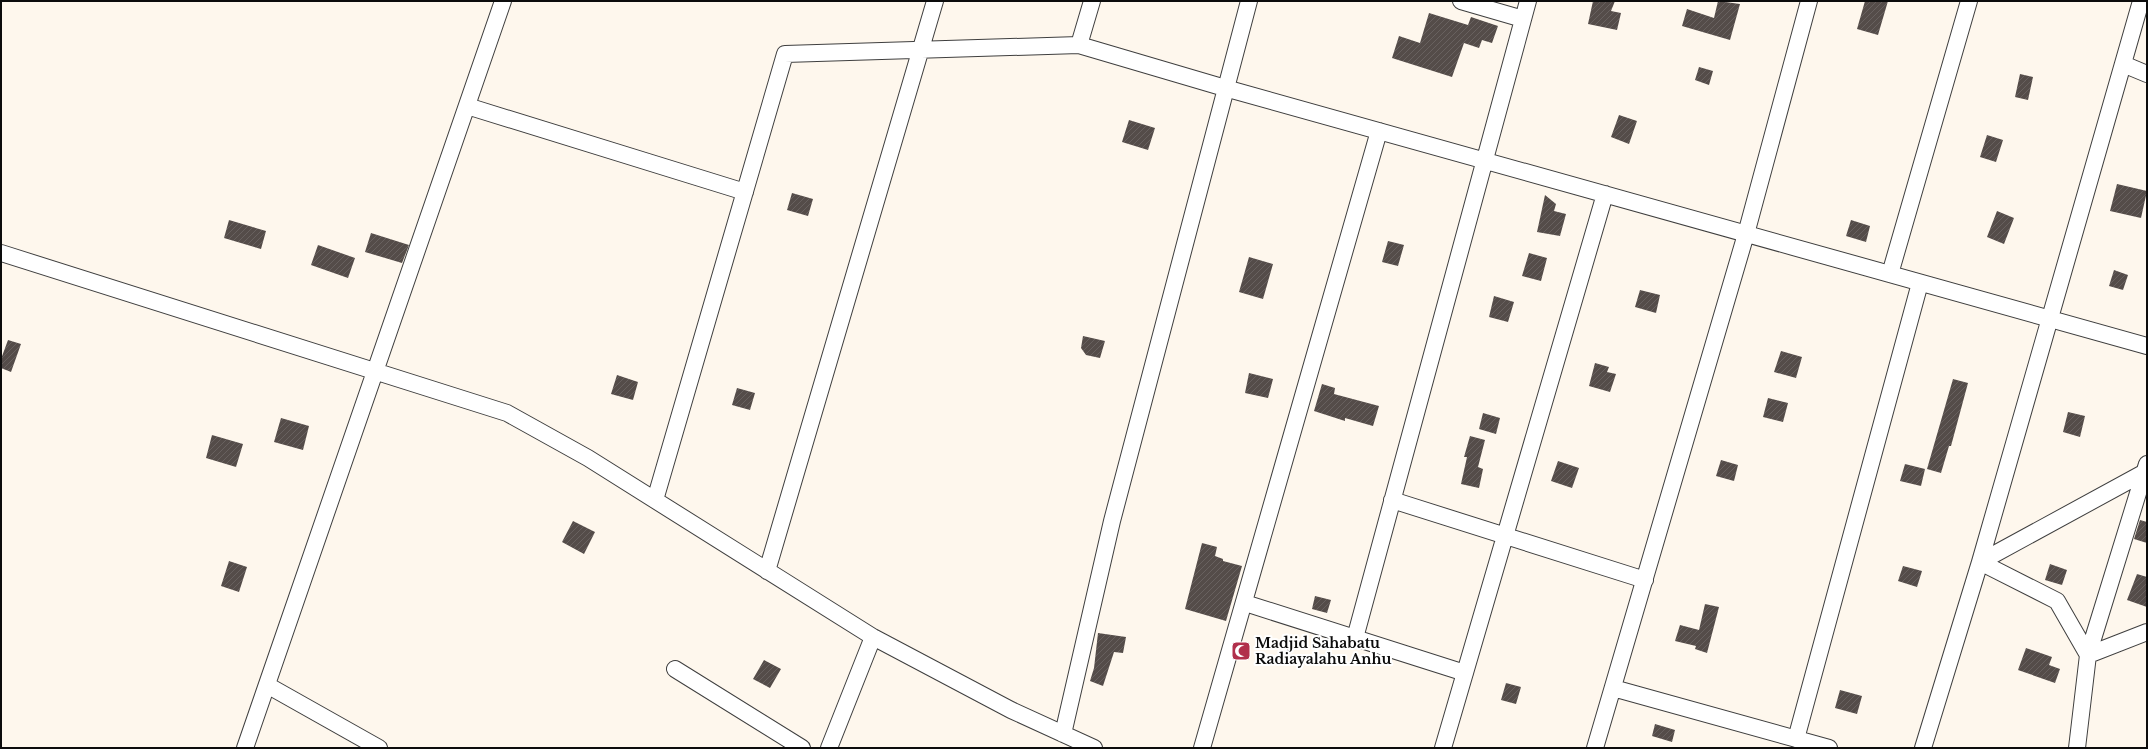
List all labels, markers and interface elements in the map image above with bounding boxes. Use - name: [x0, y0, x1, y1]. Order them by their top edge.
- place label: Madjid Sahabatu Radiayalahu Anhu: [1255, 634, 1391, 668]
- mosque icon: Madjid Sahabatu Radiayalahu Anhu: [1230, 640, 1252, 662]

